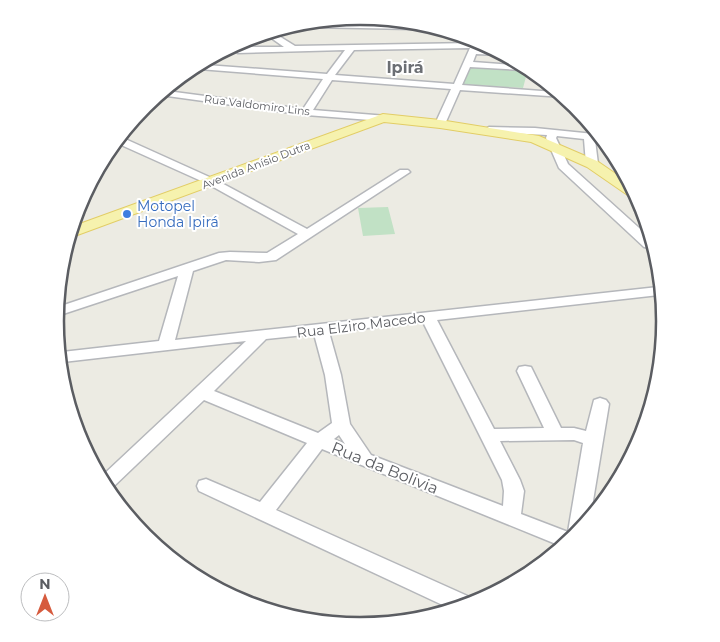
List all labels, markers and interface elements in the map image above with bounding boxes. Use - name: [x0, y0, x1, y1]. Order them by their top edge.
- district label: Ipirá: [386, 58, 424, 77]
- street label: Rua Valdomiro Lins: [203, 92, 311, 119]
- street label: Avenida Anísio Dutra: [200, 138, 312, 192]
- place label: Motopel Honda Ipirá: [137, 197, 219, 231]
- marker: Motopel Honda Ipirá: [121, 208, 133, 220]
- street label: Rua Elziro Macedo: [296, 308, 427, 342]
- street label: Rua da Bolivia: [329, 438, 441, 498]
- north arrow: [20, 572, 70, 622]
- text: N: [39, 575, 51, 593]

